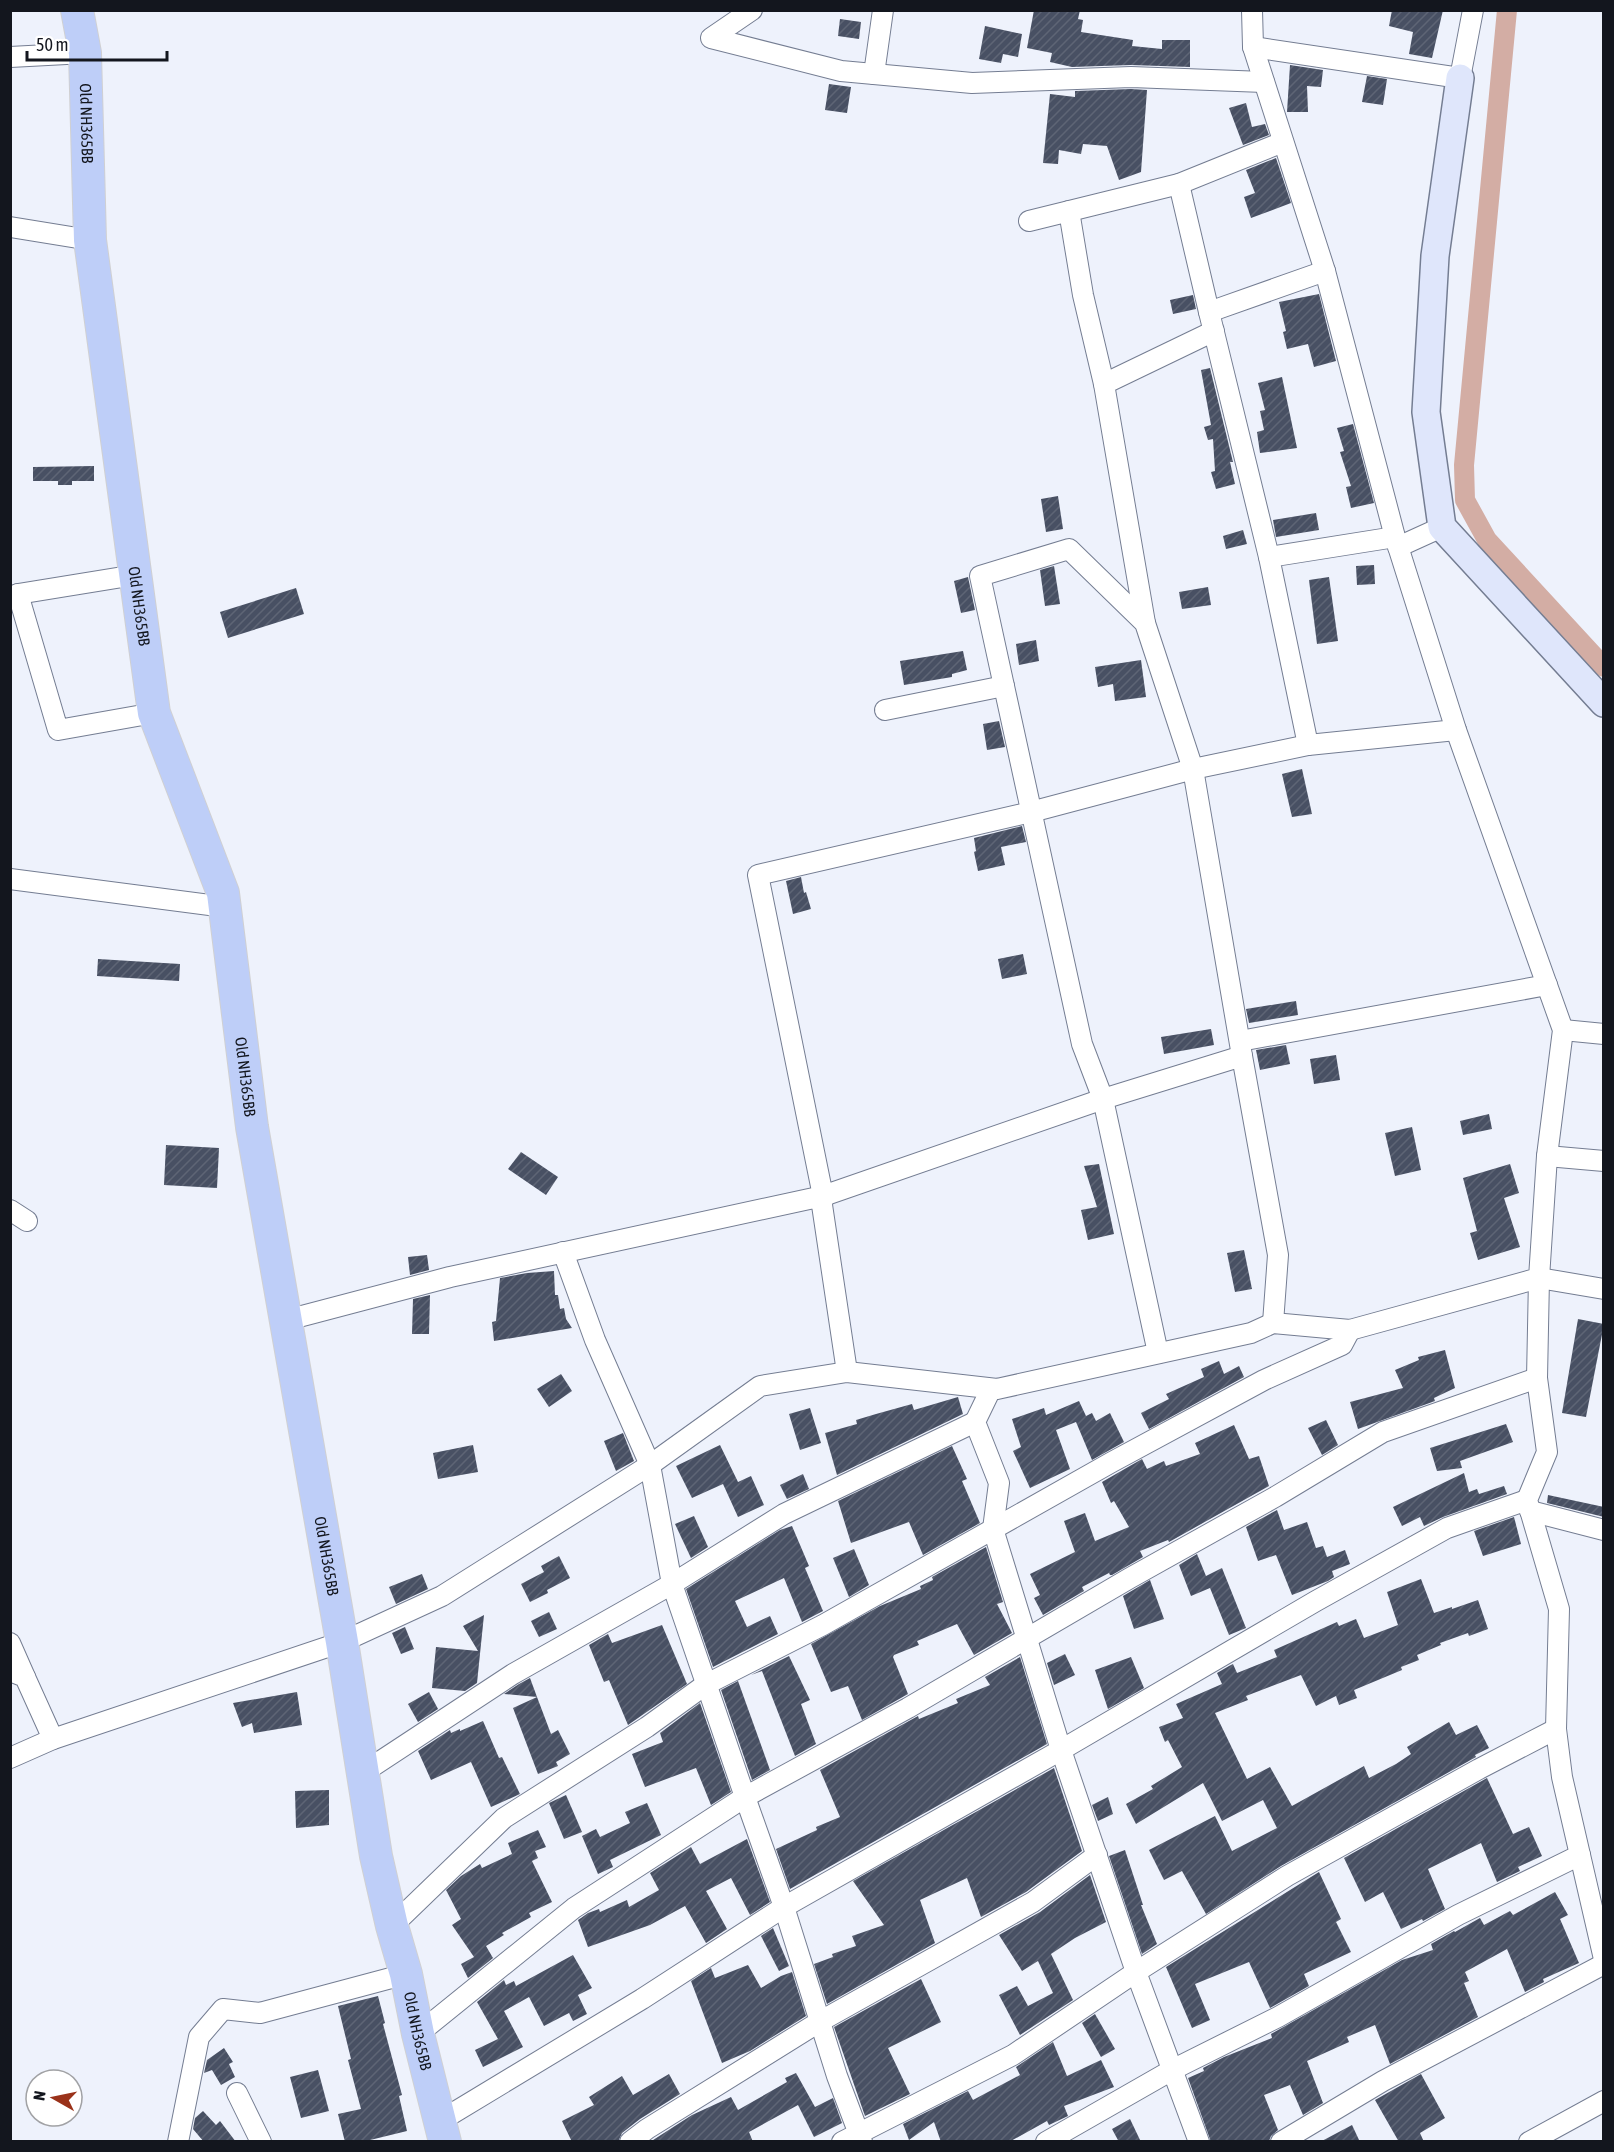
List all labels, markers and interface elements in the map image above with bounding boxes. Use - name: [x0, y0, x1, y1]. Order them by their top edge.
- scale bar: [27, 24, 166, 62]
- text: 50 m: [36, 34, 68, 55]
- street label: Old NH365BB: [77, 83, 97, 164]
- street label: Old NH365BB: [125, 565, 154, 647]
- street label: Old NH365BB: [232, 1036, 260, 1118]
- street label: Old NH365BB: [311, 1515, 343, 1597]
- street label: Old NH365BB: [401, 1990, 436, 2072]
- north arrow: [24, 2068, 84, 2128]
- text: N: [30, 2090, 49, 2102]

